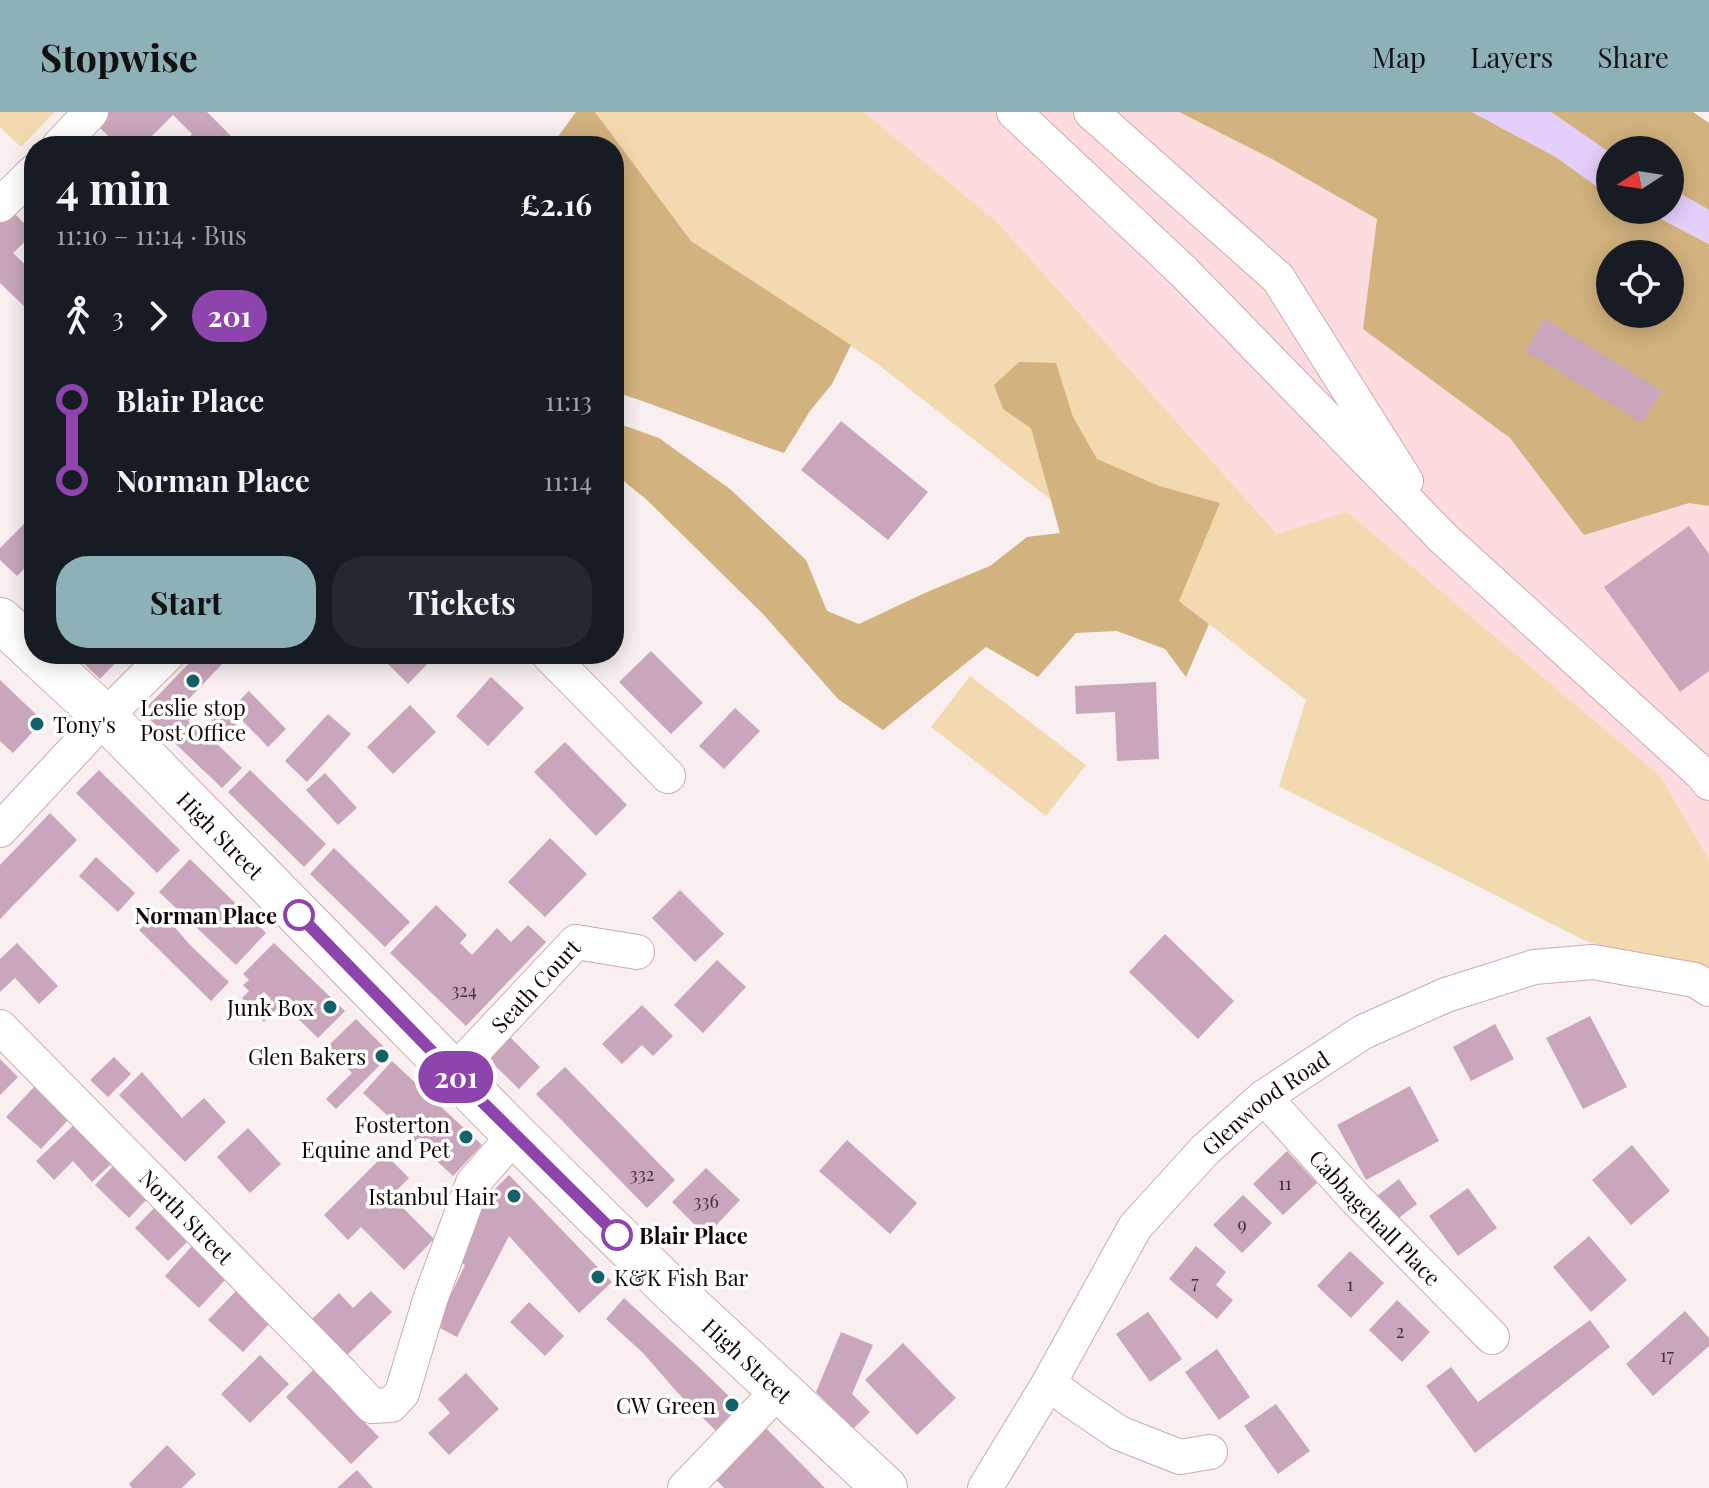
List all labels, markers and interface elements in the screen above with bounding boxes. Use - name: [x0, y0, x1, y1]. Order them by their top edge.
- text: Stopwise: [40, 31, 198, 82]
- text: Map: [1372, 38, 1426, 75]
- text: Layers: [1470, 38, 1553, 75]
- text: Share: [1597, 38, 1669, 75]
- north arrow: [1596, 136, 1684, 224]
- map controls: [1596, 136, 1684, 328]
- text: 4 min: [56, 157, 170, 216]
- text: £2.16: [520, 184, 592, 224]
- text: 11:10 – 11:14 · Bus: [56, 217, 247, 252]
- button: locate: [1596, 240, 1684, 328]
- icon: walk: [56, 294, 100, 338]
- icon: forward: [136, 294, 180, 338]
- text: 201: [208, 297, 251, 334]
- text: 3: [112, 299, 124, 334]
- text: Blair Place: [116, 380, 264, 420]
- text: 11:13: [545, 383, 592, 418]
- text: Norman Place: [116, 460, 310, 500]
- text: 11:14: [543, 463, 592, 498]
- button: Start: [56, 556, 316, 648]
- button: Tickets: [332, 556, 592, 648]
- marker: Leslie stop Post Office: [184, 672, 202, 690]
- place label: Leslie stop Post Office: [140, 692, 246, 747]
- place label: Tony's: [53, 709, 116, 739]
- marker: Tony's: [28, 715, 46, 733]
- street label: High Street: [171, 784, 272, 886]
- place label: Norman Place: [135, 900, 277, 930]
- marker: Norman Place: [284, 900, 314, 930]
- street label: Seath Court: [484, 931, 587, 1039]
- house number: 324: [451, 978, 477, 1002]
- place label: Junk Box: [226, 992, 315, 1022]
- marker: Junk Box: [321, 998, 339, 1016]
- place label: Glen Bakers: [248, 1041, 366, 1071]
- street label: Glenwood Road: [1195, 1043, 1335, 1162]
- marker: Glen Bakers: [373, 1047, 391, 1065]
- line badge: 201: [410, 1051, 502, 1103]
- text: 201: [434, 1058, 478, 1095]
- place label: Fosterton Equine and Pet: [301, 1109, 451, 1164]
- marker: Fosterton Equine and Pet: [457, 1128, 475, 1146]
- street label: Cabbagehall Place: [1303, 1143, 1448, 1292]
- street label: North Street: [133, 1162, 241, 1271]
- house number: 332: [630, 1162, 654, 1186]
- house number: 11: [1278, 1171, 1292, 1195]
- place label: Istanbul Hair: [368, 1181, 498, 1211]
- marker: Istanbul Hair: [505, 1187, 523, 1205]
- house number: 336: [693, 1189, 719, 1213]
- house number: 9: [1237, 1212, 1247, 1236]
- marker: Blair Place: [602, 1220, 632, 1250]
- place label: Blair Place: [639, 1220, 748, 1250]
- place label: K&K Fish Bar: [614, 1262, 749, 1292]
- marker: K&K Fish Bar: [589, 1268, 607, 1286]
- house number: 7: [1191, 1270, 1199, 1294]
- house number: 1: [1347, 1272, 1354, 1296]
- street label: High Street: [696, 1311, 800, 1410]
- house number: 2: [1396, 1319, 1404, 1343]
- house number: 17: [1660, 1343, 1675, 1367]
- place label: CW Green: [616, 1390, 716, 1420]
- marker: CW Green: [723, 1396, 741, 1414]

